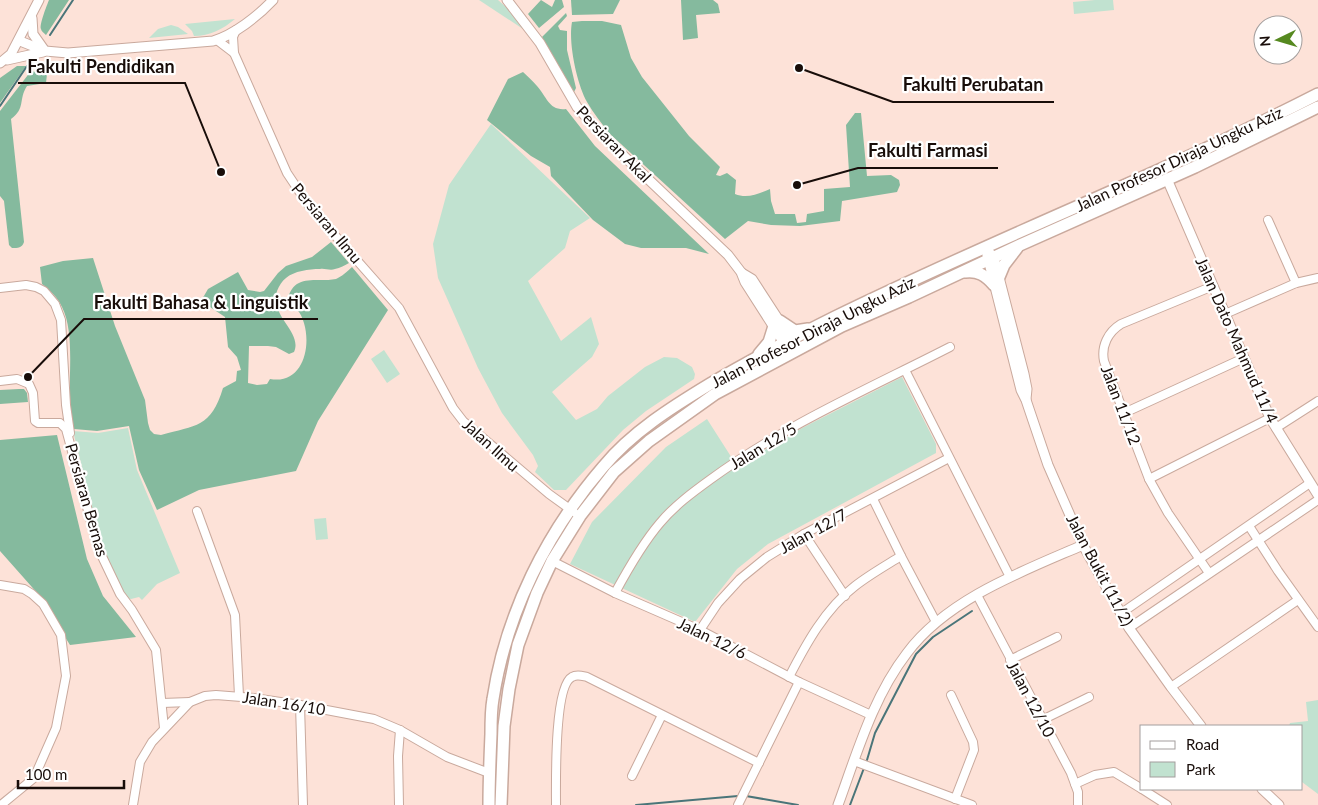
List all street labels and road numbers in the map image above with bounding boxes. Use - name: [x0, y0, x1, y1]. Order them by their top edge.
- street label: Persiaran Akal: [573, 101, 656, 186]
- street label: Jalan Profesor Diraja Ungku Aziz: [1072, 102, 1285, 215]
- street label: Persiaran Ilmu: [288, 179, 366, 267]
- street label: Jalan Dato Mahmud 11/4: [1192, 254, 1283, 426]
- street label: Jalan Profesor Diraja Ungku Aziz: [708, 272, 918, 391]
- street label: Jalan 11/12: [1098, 362, 1145, 447]
- street label: Jalan Ilmu: [459, 414, 523, 475]
- street label: Jalan 12/5: [726, 418, 799, 473]
- street label: Persiaran Bernas: [62, 441, 113, 559]
- street label: Jalan 12/7: [776, 504, 850, 557]
- street label: Jalan Bukit (11/2): [1063, 511, 1138, 629]
- street label: Jalan 12/6: [675, 613, 750, 662]
- street label: Jalan 12/10: [1003, 657, 1059, 740]
- street label: Jalan 16/10: [241, 687, 327, 718]

